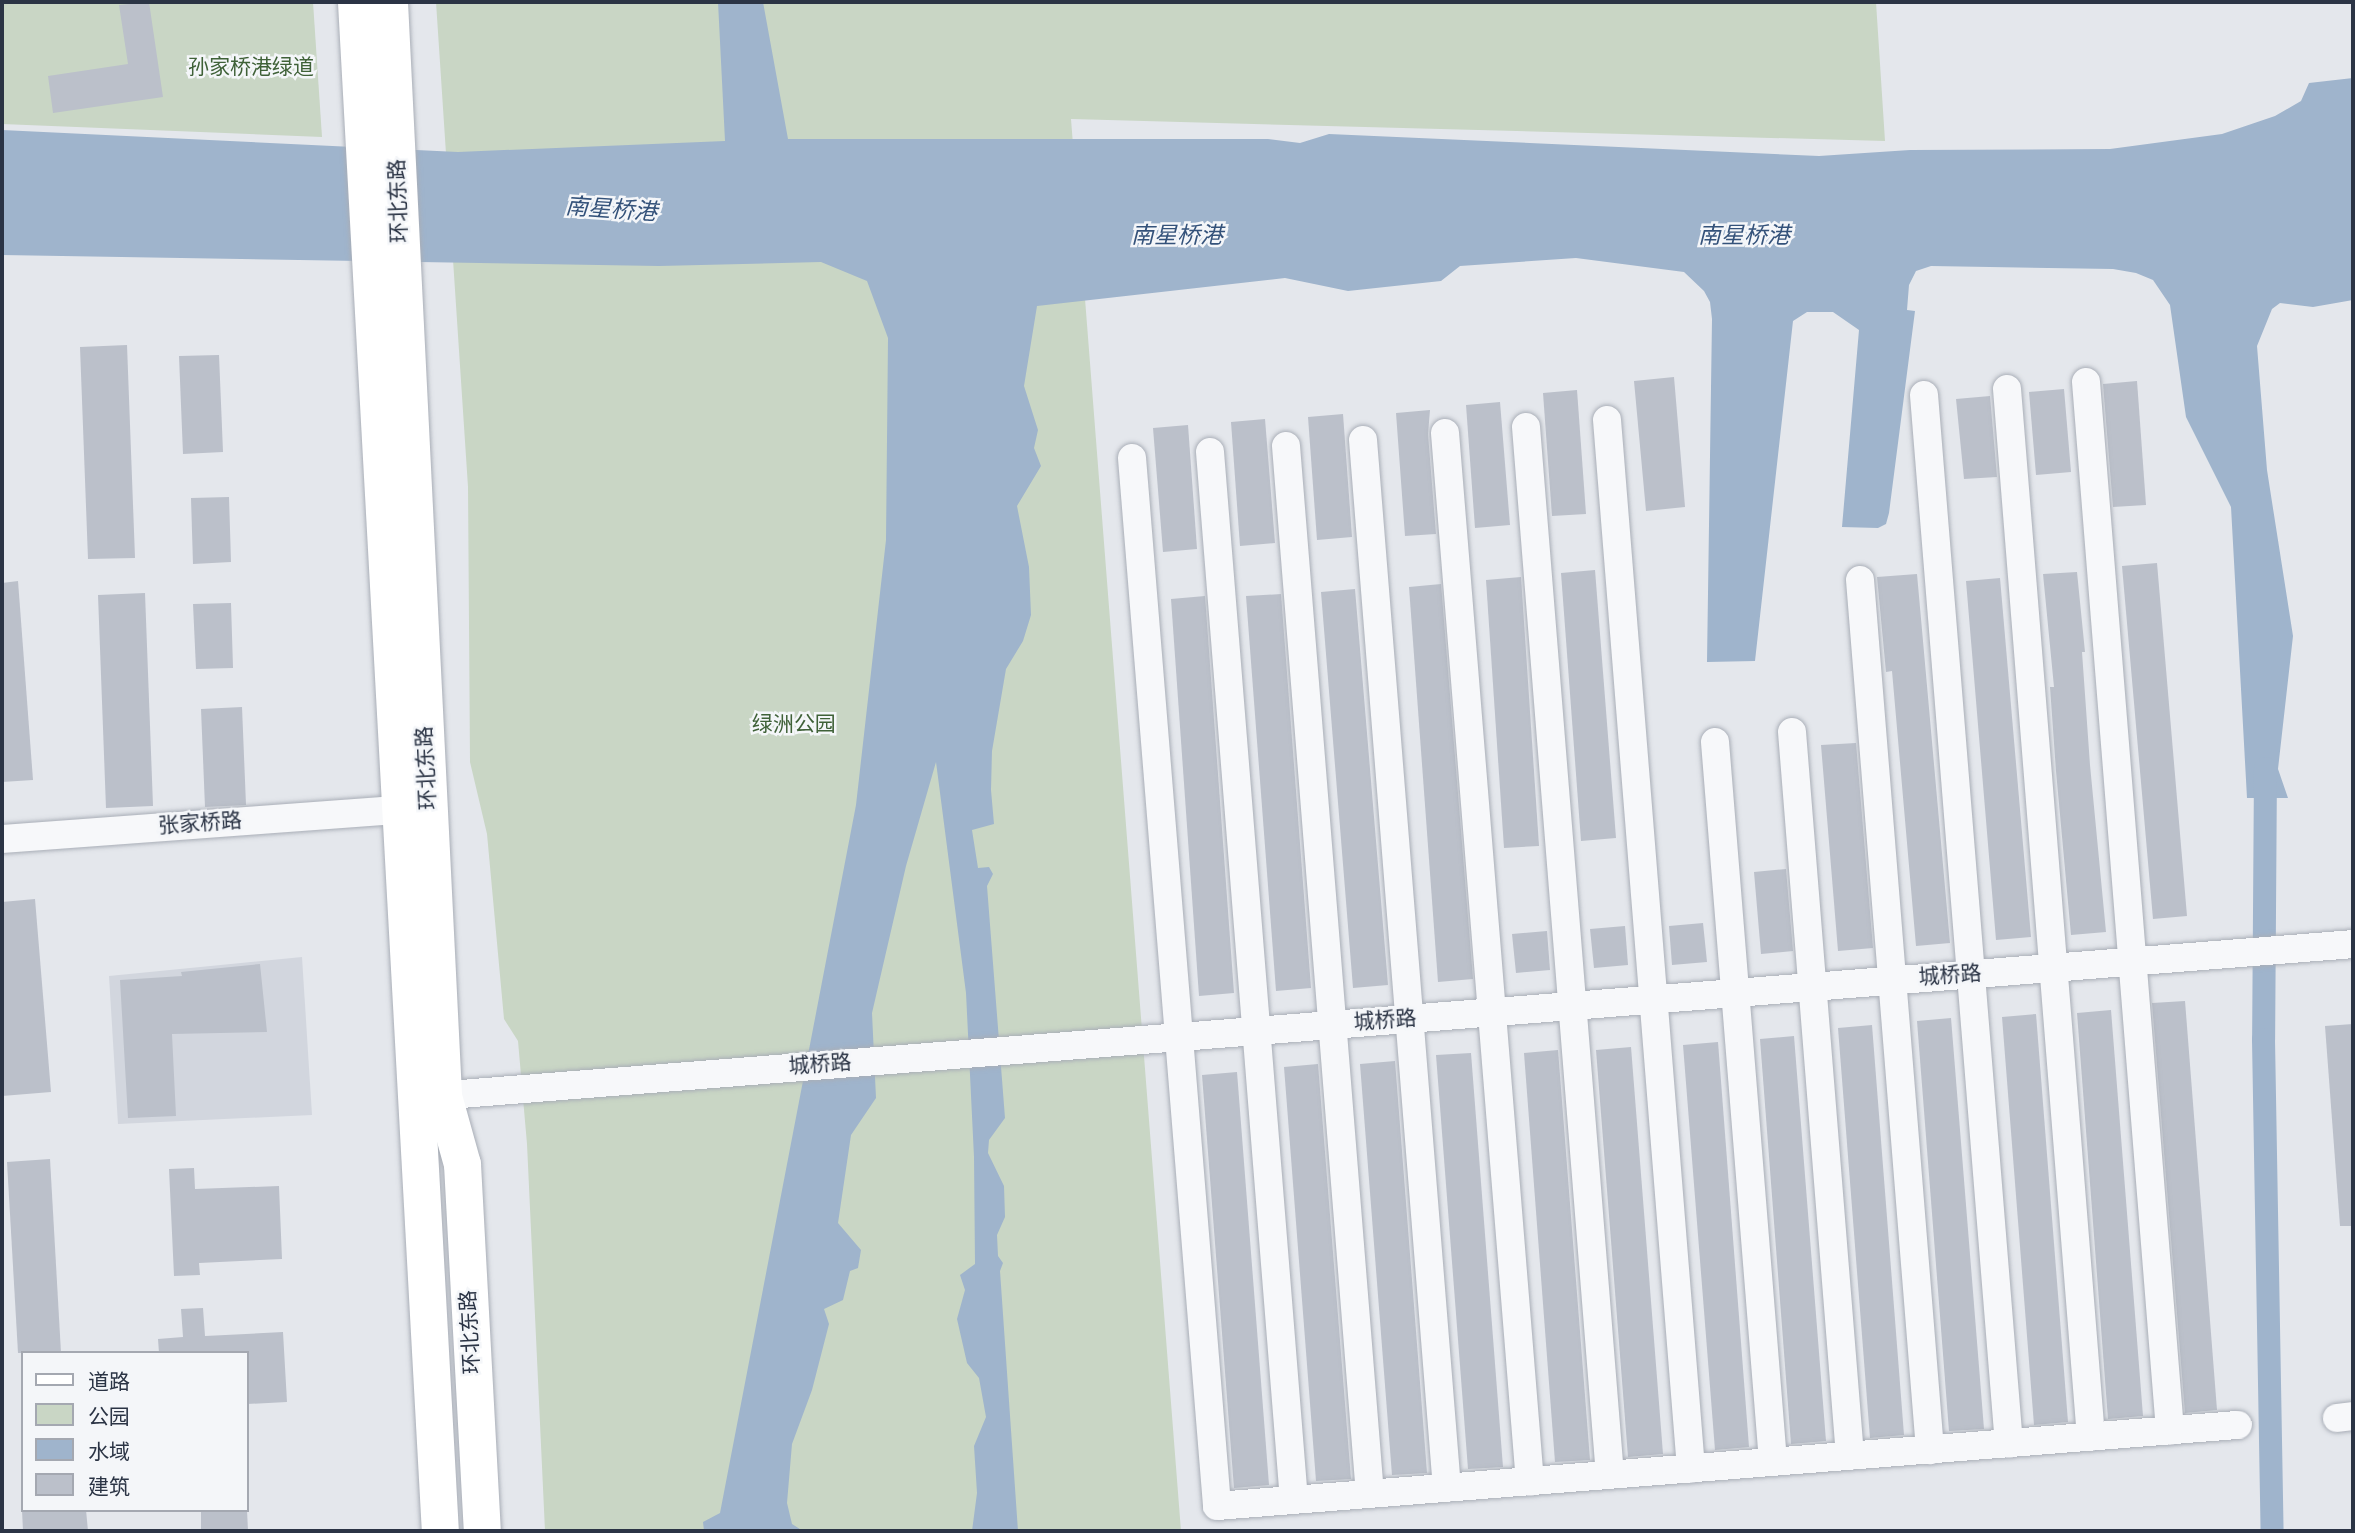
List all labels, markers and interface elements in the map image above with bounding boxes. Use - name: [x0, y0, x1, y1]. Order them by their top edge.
- park label: 孙家桥港绿道: [188, 55, 314, 81]
- street label: 环北东路: [385, 159, 413, 243]
- water label: 南星桥港: [564, 193, 658, 227]
- water label: 南星桥港: [1131, 222, 1223, 250]
- water label: 南星桥港: [1698, 222, 1790, 250]
- park label: 绿洲公园: [752, 712, 836, 738]
- street label: 环北东路: [412, 725, 442, 811]
- street label: 张家桥路: [157, 809, 243, 839]
- street label: 城桥路: [1918, 961, 1982, 991]
- street label: 城桥路: [1353, 1006, 1417, 1036]
- street label: 城桥路: [788, 1050, 852, 1080]
- street label: 环北东路: [456, 1289, 486, 1375]
- legend: [21, 1351, 248, 1512]
- text: 道路: [88, 1370, 130, 1395]
- text: 公园: [88, 1405, 130, 1430]
- text: 水域: [88, 1440, 130, 1465]
- text: 建筑: [88, 1475, 130, 1500]

